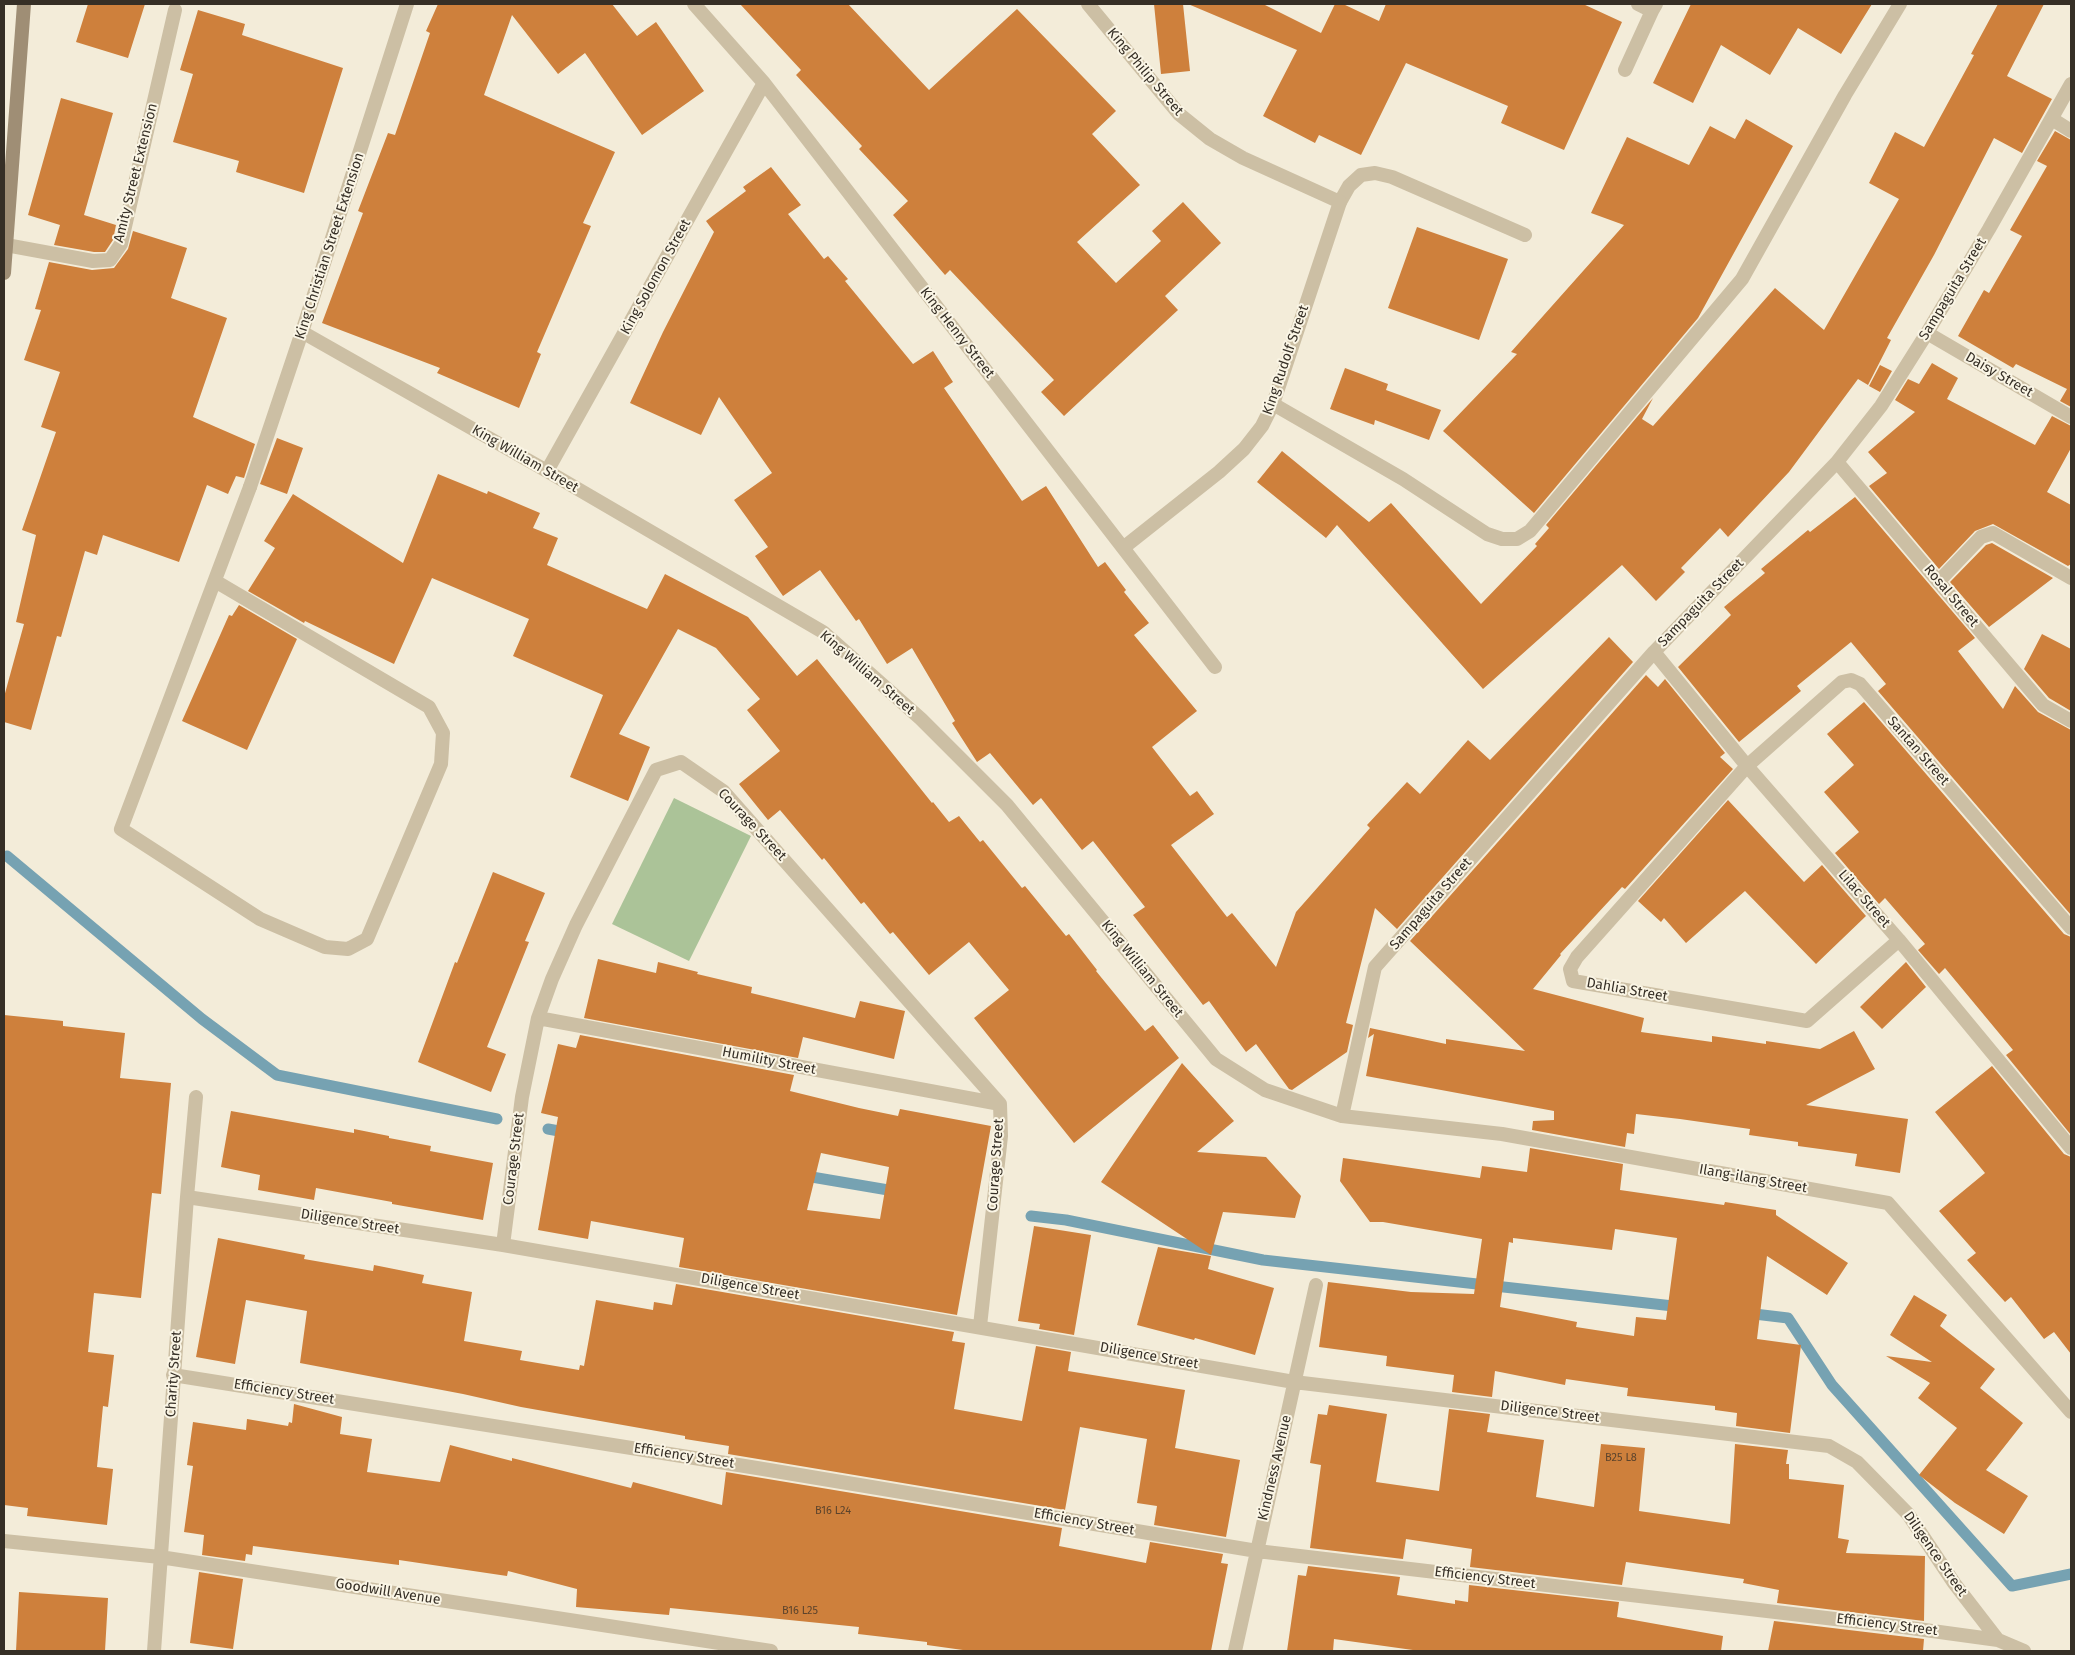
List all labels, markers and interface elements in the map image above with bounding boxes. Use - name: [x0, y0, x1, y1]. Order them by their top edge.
- street label: King Philip Street: [1103, 25, 1187, 119]
- street label: Amity Street Extension: [111, 102, 161, 244]
- street label: King Christian Street Extension: [292, 151, 368, 341]
- street label: King Solomon Street: [617, 216, 695, 338]
- street label: Sampaguita Street: [1916, 235, 1990, 343]
- street label: King Henry Street: [916, 284, 998, 382]
- street label: King Rudolf Street: [1259, 303, 1313, 417]
- street label: Daisy Street: [1962, 349, 2036, 401]
- street label: King William Street: [469, 422, 581, 496]
- street label: Sampaguita Street: [1655, 555, 1747, 651]
- street label: Rosal Street: [1920, 561, 1982, 631]
- street label: King William Street: [816, 627, 918, 719]
- street label: Santan Street: [1883, 713, 1953, 789]
- street label: Courage Street: [714, 785, 790, 865]
- street label: Sampaguita Street: [1386, 855, 1476, 953]
- street label: Lilac Street: [1834, 867, 1894, 931]
- street label: King William Street: [1098, 917, 1186, 1021]
- street label: Dahlia Street: [1585, 975, 1669, 1005]
- street label: Humility Street: [721, 1044, 817, 1078]
- street label: Courage Street: [500, 1112, 528, 1206]
- street label: Courage Street: [984, 1118, 1008, 1212]
- street label: Ilang-ilang Street: [1698, 1161, 1808, 1197]
- street label: Diligence Street: [299, 1206, 401, 1238]
- street label: Diligence Street: [699, 1270, 801, 1304]
- street label: Charity Street: [163, 1330, 185, 1418]
- street label: Diligence Street: [1098, 1339, 1200, 1373]
- street label: Efficiency Street: [232, 1376, 336, 1408]
- street label: Diligence Street: [1500, 1398, 1600, 1426]
- street label: Kindness Avenue: [1255, 1414, 1295, 1522]
- street label: Efficiency Street: [632, 1440, 736, 1472]
- house number: B25 L8: [1605, 1451, 1637, 1465]
- house number: B16 L24: [815, 1504, 851, 1518]
- street label: Efficiency Street: [1032, 1505, 1136, 1539]
- street label: Diligence Street: [1900, 1508, 1970, 1600]
- street label: Efficiency Street: [1434, 1563, 1536, 1593]
- street label: Goodwill Avenue: [334, 1575, 442, 1609]
- house number: B16 L25: [782, 1604, 818, 1618]
- street label: Efficiency Street: [1836, 1610, 1938, 1640]

